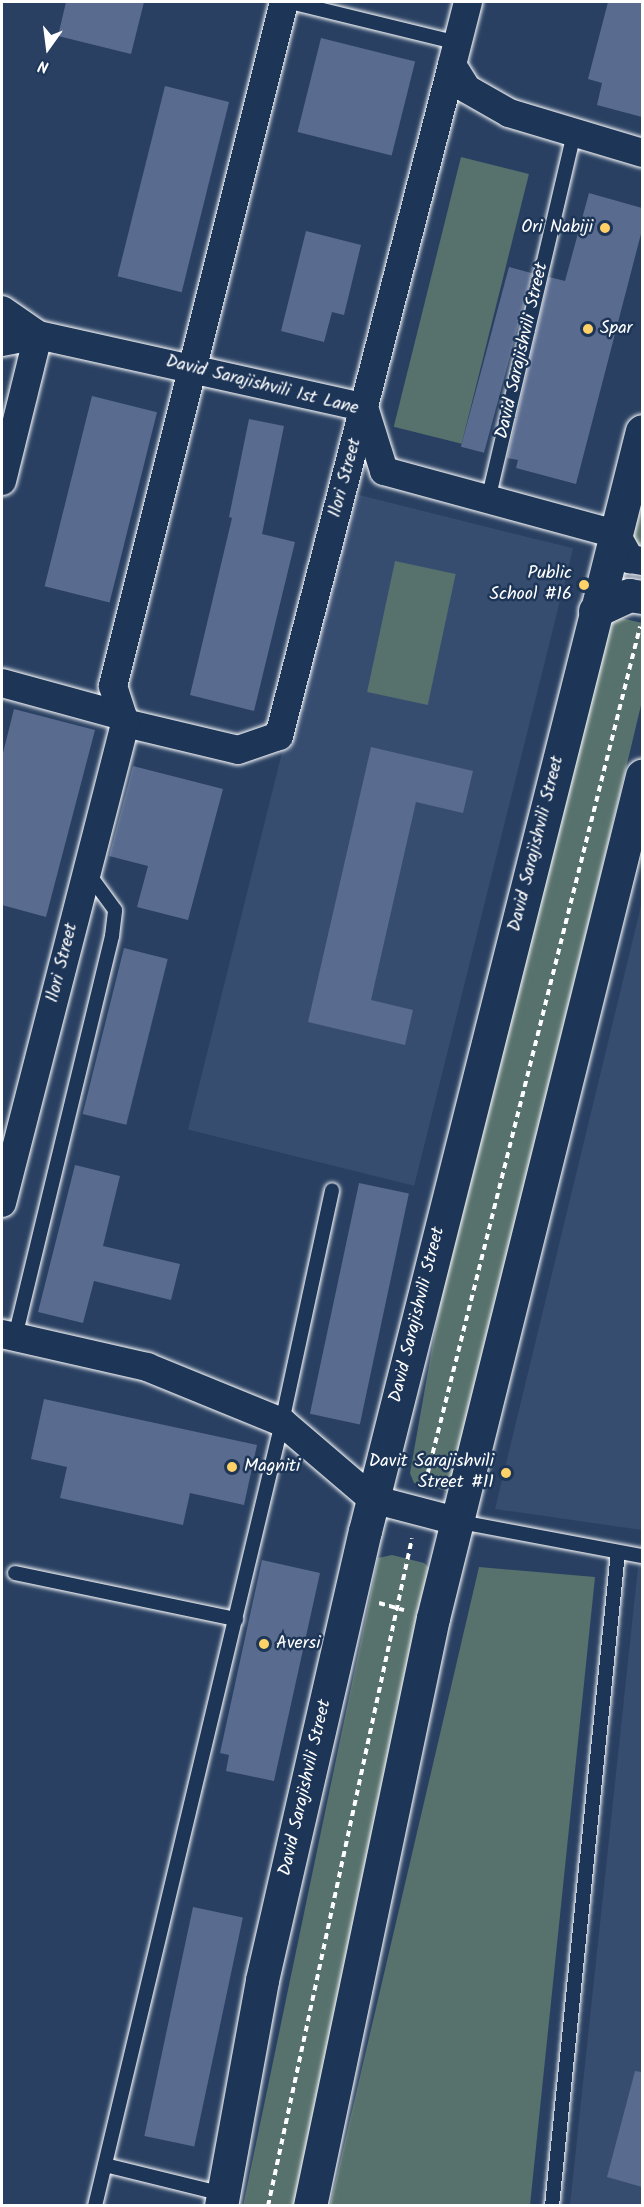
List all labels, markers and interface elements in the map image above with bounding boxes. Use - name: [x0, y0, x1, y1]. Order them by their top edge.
- north arrow: [18, 18, 78, 78]
- text: N: [36, 53, 51, 79]
- place label: Ori Nabiji: [521, 217, 593, 239]
- marker: Ori Nabiji: [598, 221, 612, 235]
- street label: David Sarajishvili Street: [492, 261, 554, 441]
- place label: Spar: [600, 318, 633, 340]
- marker: Spar: [581, 322, 595, 336]
- street label: David Sarajishvili 1st Lane: [163, 352, 361, 420]
- street label: Ilori Street: [325, 436, 367, 520]
- place label: Public School #16: [489, 564, 572, 606]
- marker: Public School #16: [577, 578, 591, 592]
- street label: David Sarajishvili Street: [505, 754, 569, 934]
- street label: Ilori Street: [43, 921, 83, 1005]
- street label: David Sarajishvili Street: [386, 1225, 450, 1405]
- place label: Davit Sarajishvili Street #11: [369, 1452, 494, 1494]
- place label: Magniti: [244, 1456, 300, 1478]
- marker: Magniti: [225, 1460, 239, 1474]
- marker: Davit Sarajishvili Street #11: [499, 1466, 513, 1480]
- place label: Aversi: [276, 1633, 321, 1655]
- marker: Aversi: [257, 1637, 271, 1651]
- street label: David Sarajishvili Street: [275, 1698, 337, 1878]

